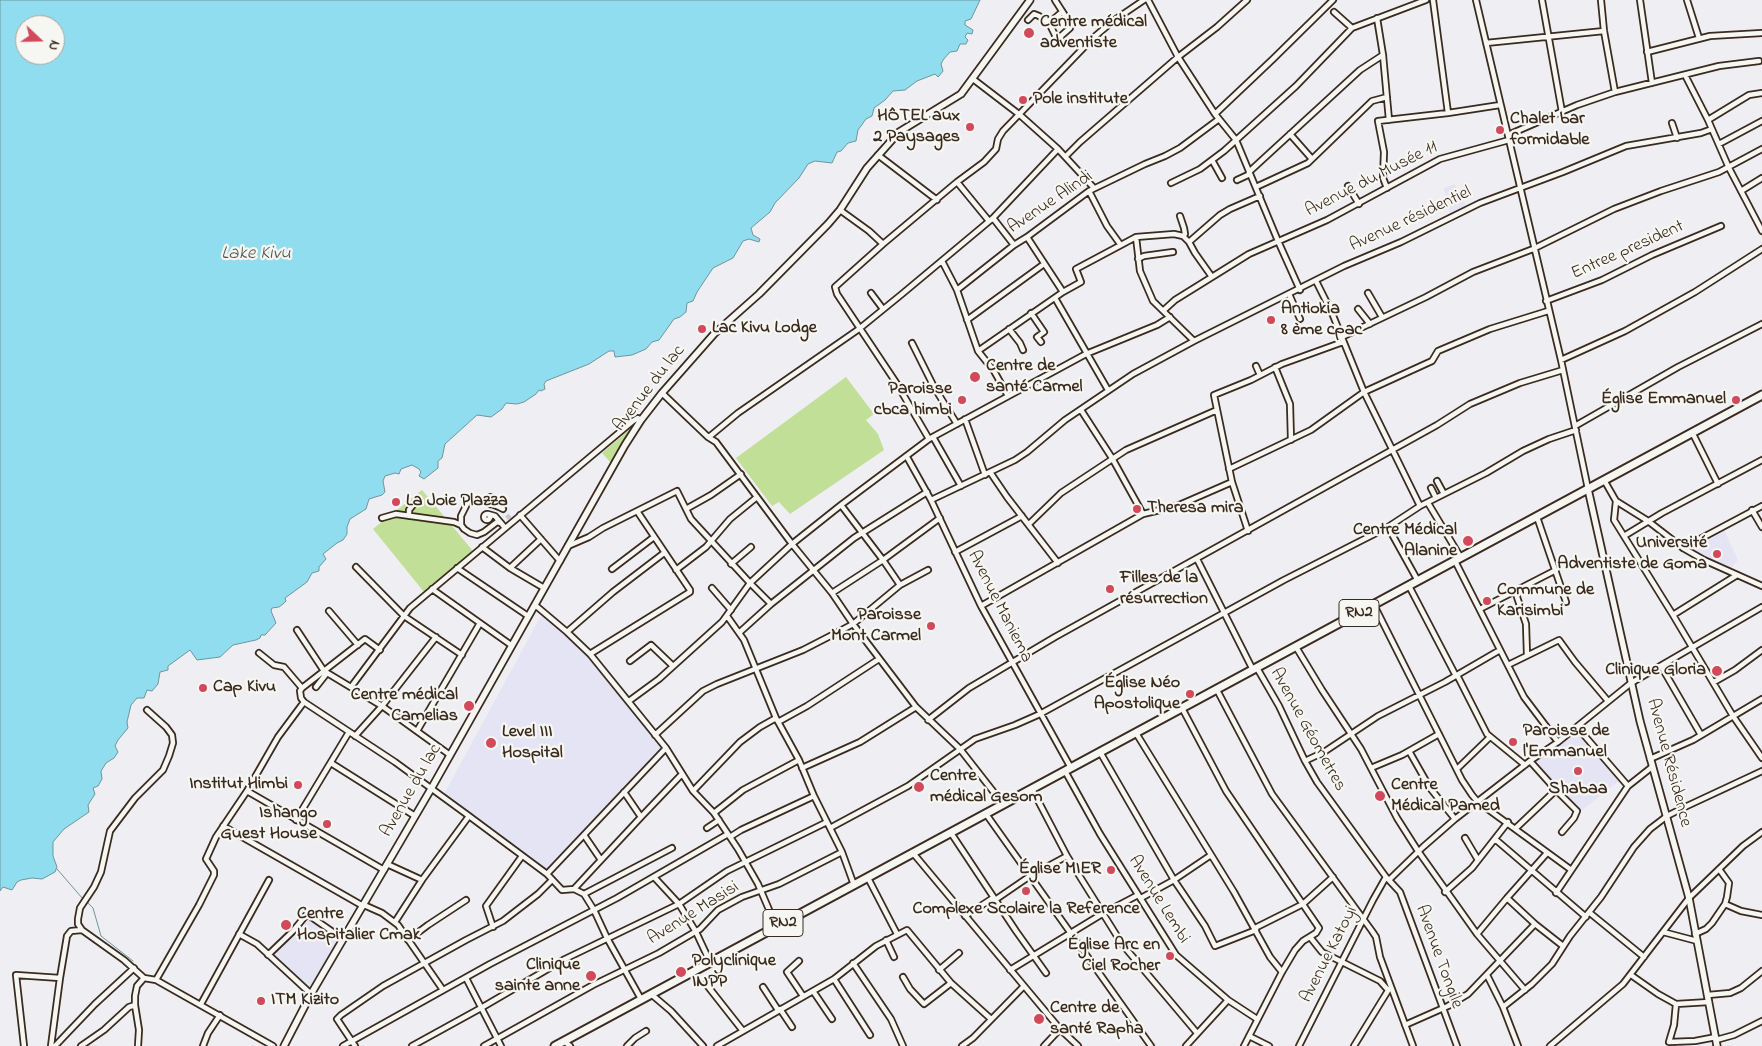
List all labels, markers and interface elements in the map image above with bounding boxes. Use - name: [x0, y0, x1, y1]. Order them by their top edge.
- place label: Centre médical adventiste: [1040, 12, 1147, 54]
- north arrow: [15, 15, 65, 65]
- marker: Centre médical adventiste: [1022, 26, 1036, 40]
- text: N: [42, 37, 65, 53]
- place label: Pole institute: [1033, 89, 1128, 111]
- marker: Pole institute: [1017, 94, 1029, 106]
- place label: HÔTEL aux 2 Paysages: [873, 106, 960, 148]
- place label: Chalet bar formidable: [1510, 109, 1589, 152]
- marker: HÔTEL aux 2 Paysages: [964, 121, 976, 133]
- marker: Chalet bar formidable: [1494, 124, 1506, 136]
- street label: Avenue du Musée 11: [1302, 137, 1442, 223]
- street label: Avenue Alindi: [1004, 167, 1098, 239]
- street label: Avenue résidentiel: [1347, 182, 1475, 258]
- street label: Entree president: [1568, 217, 1688, 285]
- water label: Lake Kivu: [221, 244, 291, 266]
- place label: Antiokia 8 ème cpac: [1281, 299, 1362, 342]
- marker: Antiokia 8 ème cpac: [1265, 314, 1277, 326]
- place label: Lac Kivu Lodge: [712, 318, 817, 340]
- marker: Lac Kivu Lodge: [696, 323, 708, 335]
- street label: Avenue du lac: [610, 341, 690, 437]
- place label: Centre de santé Carmel: [986, 356, 1083, 398]
- marker: Centre de santé Carmel: [968, 370, 982, 384]
- place label: Paroisse cbca himbi: [874, 379, 952, 422]
- place label: Église Emmanuel: [1601, 389, 1726, 411]
- marker: Paroisse cbca himbi: [956, 394, 968, 406]
- marker: Église Emmanuel: [1730, 394, 1742, 406]
- place label: La Joie Plazza: [406, 491, 508, 513]
- marker: La Joie Plazza: [390, 496, 402, 508]
- place label: Theresa mira: [1147, 498, 1243, 520]
- marker: Theresa mira: [1131, 503, 1143, 515]
- place label: Centre Médical Alanine: [1353, 520, 1457, 562]
- place label: Université Adventiste de Goma: [1557, 533, 1707, 576]
- marker: Centre Médical Alanine: [1461, 534, 1475, 548]
- street label: Avenue Maniema: [961, 547, 1037, 667]
- marker: Université Adventiste de Goma: [1711, 548, 1723, 560]
- place label: Filles de la résurrection: [1120, 568, 1208, 610]
- place label: Commune de Karisimbi: [1497, 580, 1594, 622]
- marker: Filles de la résurrection: [1104, 583, 1116, 595]
- marker: Commune de Karisimbi: [1481, 595, 1493, 607]
- road number: RN2: [1339, 600, 1379, 626]
- place label: Paroisse Mont Carmel: [831, 605, 921, 648]
- marker: Paroisse Mont Carmel: [925, 620, 937, 632]
- place label: Clinique Gloria: [1605, 660, 1706, 682]
- street label: Avenue Géometres: [1264, 664, 1350, 796]
- marker: Clinique Gloria: [1710, 664, 1724, 678]
- place label: Église Néo Apostolique: [1094, 673, 1180, 716]
- place label: Cap Kivu: [213, 677, 276, 699]
- marker: Cap Kivu: [197, 682, 209, 694]
- place label: Centre médical Camelias: [351, 685, 458, 728]
- marker: Église Néo Apostolique: [1184, 688, 1196, 700]
- street label: Avenue Résidence: [1641, 697, 1695, 829]
- marker: Centre médical Camelias: [462, 699, 476, 713]
- place label: Paroisse de l'Emmanuel: [1523, 721, 1609, 764]
- place label: Level III Hospital: [502, 722, 563, 764]
- marker: Level III Hospital: [484, 736, 498, 750]
- marker: Paroisse de l'Emmanuel: [1507, 736, 1519, 748]
- street label: Avenue du lac: [377, 741, 447, 841]
- marker: Shabaa: [1572, 765, 1584, 777]
- place label: Centre médical Gesom: [930, 766, 1042, 809]
- place label: Institut Himbi: [189, 774, 288, 796]
- place label: Centre Médical Pamed: [1391, 775, 1500, 818]
- marker: Institut Himbi: [292, 779, 304, 791]
- place label: Shabaa: [1549, 779, 1607, 801]
- marker: Centre médical Gesom: [912, 780, 926, 794]
- marker: Centre Médical Pamed: [1373, 789, 1387, 803]
- place label: Ishango Guest House: [220, 803, 317, 846]
- marker: Ishango Guest House: [321, 818, 333, 830]
- street label: Avenue Lembi: [1122, 852, 1194, 948]
- place label: Église MIER: [1019, 859, 1101, 881]
- marker: Église MIER: [1105, 864, 1117, 876]
- street label: Avenue Masisi: [644, 877, 744, 951]
- marker: Complexe Scolaire la Reference: [1020, 885, 1032, 897]
- place label: Complexe Scolaire la Reference: [913, 899, 1139, 921]
- street label: Avenue Tongile: [1409, 902, 1467, 1012]
- street label: Avenue Katoyi: [1296, 903, 1364, 1007]
- place label: Centre Hospitalier Cmak: [297, 904, 421, 946]
- road number: RN2: [763, 910, 803, 936]
- marker: Centre Hospitalier Cmak: [279, 918, 293, 932]
- place label: Église Arc en Ciel Rocher: [1068, 935, 1160, 978]
- marker: Église Arc en Ciel Rocher: [1164, 950, 1176, 962]
- place label: Polyclinique INPP: [692, 951, 776, 994]
- place label: Clinique sainte anne: [495, 955, 580, 998]
- marker: Polyclinique INPP: [674, 965, 688, 979]
- marker: Clinique sainte anne: [584, 969, 598, 983]
- place label: ITM Kizito: [271, 990, 339, 1012]
- marker: ITM Kizito: [255, 995, 267, 1007]
- place label: Centre de santé Rapha: [1050, 998, 1144, 1040]
- marker: Centre de santé Rapha: [1032, 1012, 1046, 1026]

